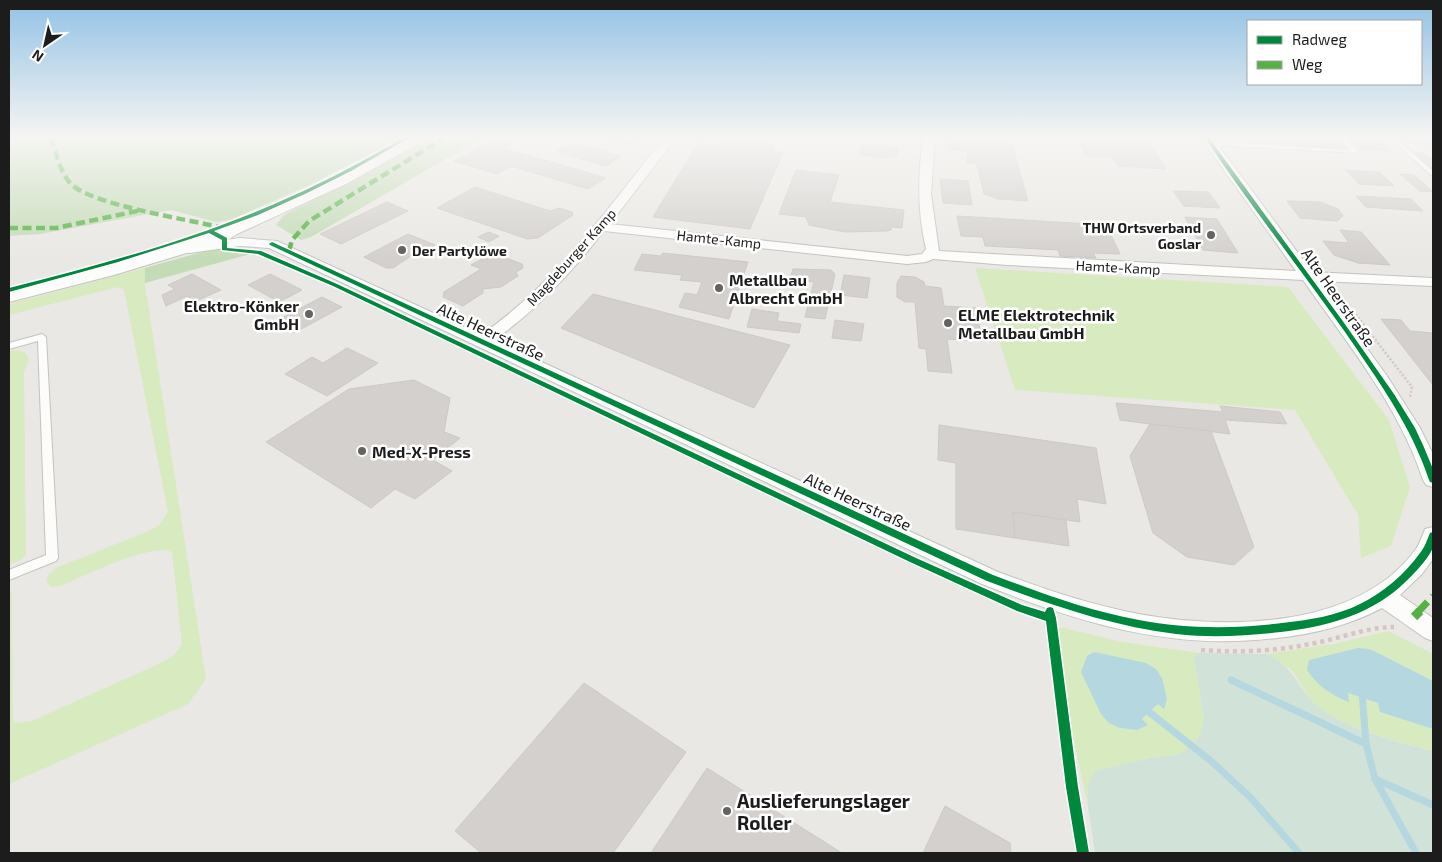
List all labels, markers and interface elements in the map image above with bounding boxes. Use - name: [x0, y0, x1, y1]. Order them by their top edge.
- north arrow: [20, 20, 70, 70]
- legend: [1247, 20, 1422, 85]
- text: Radweg: [1292, 30, 1347, 48]
- text: N: [29, 46, 46, 66]
- text: Weg: [1292, 55, 1323, 73]
- street label: Magdeburger Kamp: [523, 205, 619, 309]
- place label: THW Ortsverband Goslar: [1083, 219, 1201, 252]
- street label: Hamte-Kamp: [676, 226, 762, 252]
- marker: THW Ortsverband Goslar: [1205, 229, 1217, 241]
- place label: Der Partylöwe: [412, 242, 507, 259]
- marker: Der Partylöwe: [396, 244, 408, 256]
- street label: Alte Heerstraße: [1298, 244, 1380, 350]
- street label: Hamte-Kamp: [1075, 256, 1161, 278]
- place label: Metallbau Albrecht GmbH: [729, 270, 843, 307]
- marker: Metallbau Albrecht GmbH: [713, 282, 725, 294]
- place label: Elektro-Könker GmbH: [184, 296, 299, 333]
- street label: Alte Heerstraße: [434, 298, 548, 364]
- place label: ELME Elektrotechnik Metallbau GmbH: [958, 305, 1115, 342]
- marker: Elektro-Könker GmbH: [303, 308, 315, 320]
- marker: ELME Elektrotechnik Metallbau GmbH: [942, 317, 954, 329]
- place label: Med-X-Press: [372, 442, 471, 461]
- marker: Med-X-Press: [356, 445, 368, 457]
- street label: Alte Heerstraße: [801, 468, 915, 534]
- place label: Auslieferungslager Roller: [737, 789, 910, 834]
- marker: Auslieferungslager Roller: [721, 805, 733, 817]

